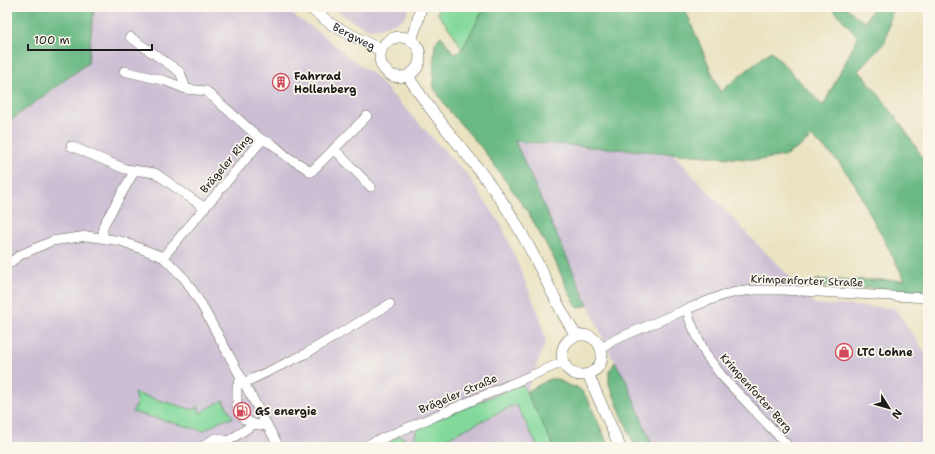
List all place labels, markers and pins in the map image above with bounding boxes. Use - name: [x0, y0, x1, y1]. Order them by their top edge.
- place label: Fahrrad Hollenberg: [294, 69, 356, 97]
- building icon: Fahrrad Hollenberg: [271, 72, 291, 92]
- shop icon: LTC Lohne: [834, 342, 854, 362]
- place label: LTC Lohne: [857, 345, 913, 360]
- fuel station icon: GS energie: [232, 401, 252, 421]
- place label: GS energie: [255, 404, 317, 419]

